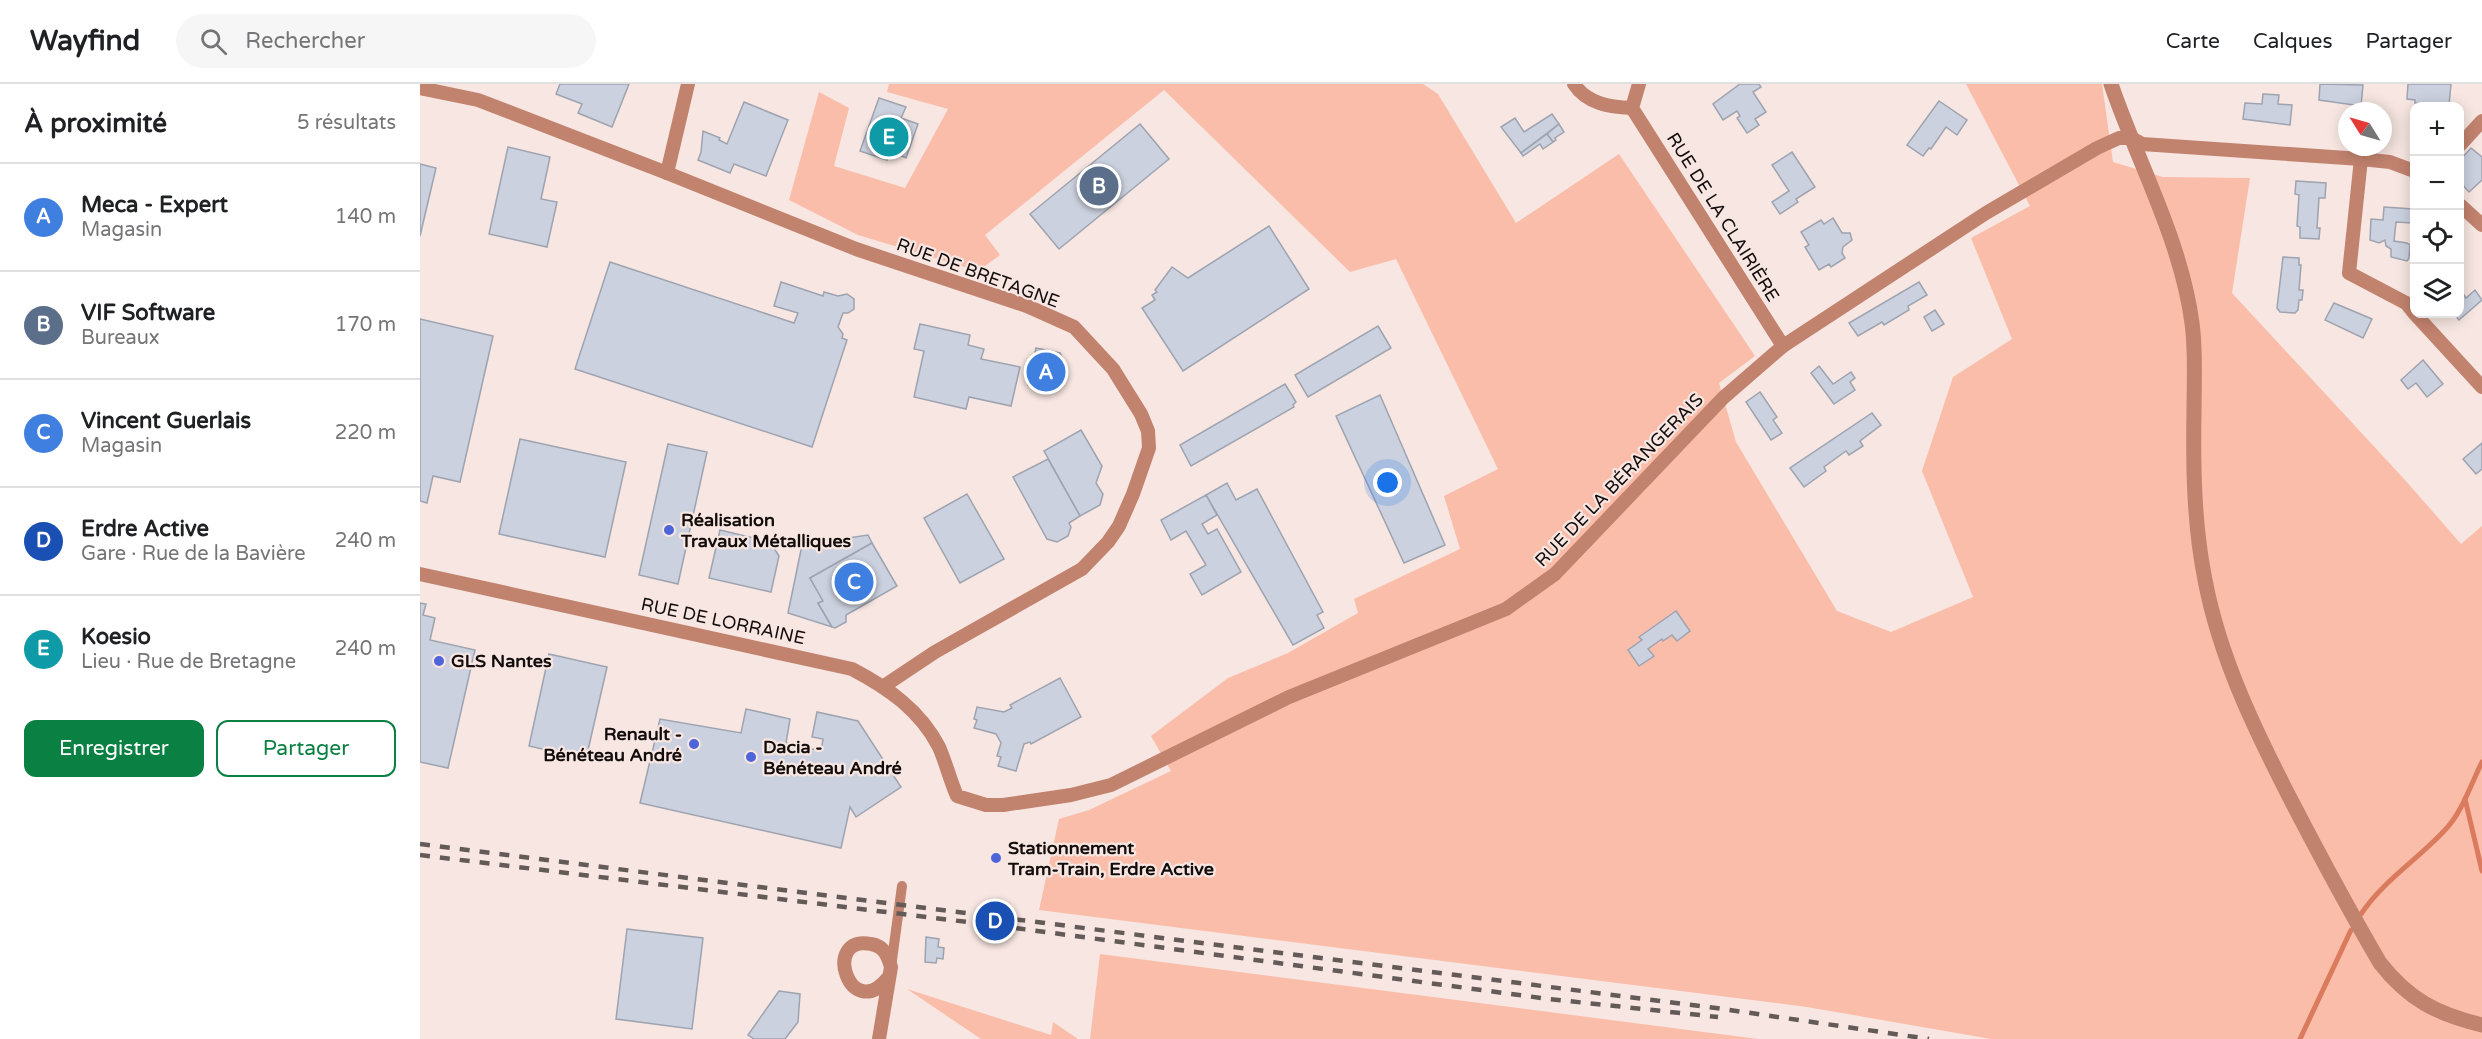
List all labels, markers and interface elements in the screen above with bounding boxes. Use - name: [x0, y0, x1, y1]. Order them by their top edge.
- search box: [176, 14, 596, 68]
- text: Wayfind: [30, 24, 140, 58]
- icon: search: [197, 25, 230, 58]
- text: Rechercher: [245, 28, 365, 54]
- text: Carte: [2166, 29, 2220, 54]
- text: Calques: [2253, 29, 2333, 54]
- text: Partager: [2366, 29, 2452, 54]
- north arrow: [2338, 102, 2392, 156]
- map controls: [2410, 102, 2464, 318]
- button: +: [2410, 102, 2464, 156]
- text: À proximité: [24, 108, 167, 139]
- text: 5 résultats: [297, 111, 396, 135]
- pin: E: [870, 115, 908, 160]
- street label: RUE DE LA CLAIRIÈRE: [1662, 128, 1784, 306]
- button: −: [2410, 156, 2464, 210]
- pin: B: [1080, 164, 1118, 208]
- text: Meca - Expert: [81, 192, 228, 218]
- text: A: [36, 205, 51, 229]
- text: 140 m: [335, 205, 396, 229]
- button: locate: [2410, 210, 2464, 264]
- text: Magasin: [81, 218, 162, 242]
- street label: RUE DE BRETAGNE: [894, 233, 1062, 313]
- button: layers: [2410, 264, 2464, 318]
- text: VIF Software: [81, 300, 215, 326]
- text: B: [37, 313, 50, 337]
- text: 170 m: [335, 313, 396, 337]
- text: Bureaux: [81, 326, 159, 350]
- pin: A: [1026, 350, 1066, 394]
- street label: RUE DE LA BÉRANGERAIS: [1530, 389, 1708, 571]
- text: Vincent Guerlais: [81, 408, 251, 434]
- text: C: [37, 421, 50, 445]
- text: 220 m: [335, 421, 396, 445]
- text: Magasin: [81, 434, 162, 458]
- your location: [1373, 468, 1402, 497]
- place label: Réalisation Travaux Métalliques: [680, 509, 852, 552]
- text: Erdre Active: [81, 516, 209, 542]
- marker: Réalisation Travaux Métalliques: [662, 523, 676, 537]
- text: D: [36, 529, 51, 553]
- text: 240 m: [335, 529, 396, 553]
- text: Gare · Rue de la Bavière: [81, 542, 306, 566]
- pin: C: [834, 560, 874, 604]
- street label: RUE DE LORRAINE: [639, 593, 807, 649]
- text: Koesio: [81, 624, 151, 650]
- text: E: [37, 637, 50, 661]
- text: 240 m: [335, 637, 396, 661]
- text: Lieu · Rue de Bretagne: [81, 650, 296, 674]
- place label: GLS Nantes: [451, 650, 552, 672]
- marker: GLS Nantes: [432, 654, 446, 668]
- button: Enregistrer: [24, 720, 204, 777]
- button: Partager: [216, 720, 396, 777]
- place label: Renault - Bénéteau André: [543, 723, 682, 766]
- place label: Dacia - Bénéteau André: [763, 736, 902, 779]
- marker: Renault - Bénéteau André: [687, 737, 701, 751]
- marker: Dacia - Bénéteau André: [744, 750, 758, 764]
- place label: Stationnement Tram-Train, Erdre Active: [1007, 837, 1214, 880]
- marker: Stationnement Tram-Train, Erdre Active: [989, 851, 1003, 865]
- pin: D: [976, 898, 1014, 944]

